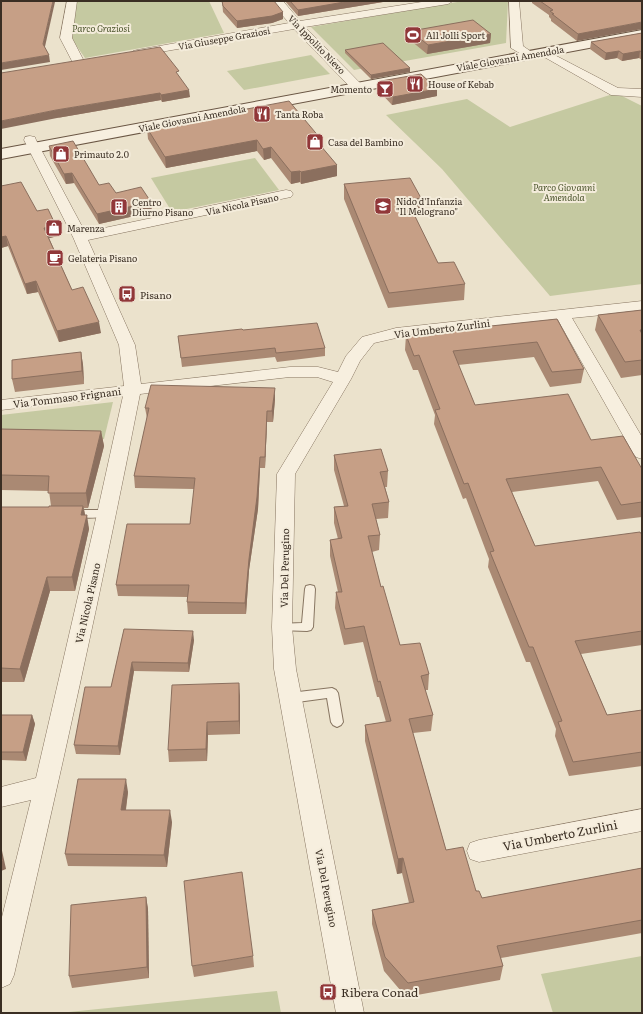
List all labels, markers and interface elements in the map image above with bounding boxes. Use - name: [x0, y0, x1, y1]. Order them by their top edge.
- street label: Via Ippolito Nievo: [285, 11, 349, 77]
- park label: Parco Graziosi: [72, 21, 130, 35]
- street label: Via Giuseppe Graziosi: [177, 23, 271, 53]
- sports icon: All Jolli Sport: [403, 25, 423, 45]
- place label: All Jolli Sport: [426, 28, 485, 42]
- street label: Viale Giovanni Amendola: [455, 42, 565, 74]
- restaurant icon: House of Kebab: [405, 74, 425, 94]
- place label: House of Kebab: [428, 77, 495, 91]
- bar icon: Momento: [375, 79, 395, 99]
- place label: Momento: [330, 82, 372, 96]
- street label: Viale Giovanni Amendola: [137, 101, 247, 135]
- restaurant icon: Tanta Roba: [252, 104, 272, 124]
- place label: Tanta Roba: [275, 107, 323, 121]
- shop icon: Casa del Bambino: [305, 132, 325, 152]
- place label: Casa del Bambino: [328, 135, 403, 149]
- shop icon: Primauto 2.0: [51, 144, 71, 164]
- place label: Primauto 2.0: [74, 147, 129, 161]
- park label: Parco Giovanni Amendola: [533, 180, 595, 204]
- street label: Via Nicola Pisano: [204, 189, 280, 219]
- place label: Nido d'Infanzia "Il Melograno": [396, 194, 462, 218]
- place label: Centro Diurno Pisano: [132, 195, 193, 219]
- school or university icon: Nido d'Infanzia "Il Melograno": [373, 196, 393, 216]
- building icon: Centro Diurno Pisano: [109, 197, 129, 217]
- shop icon: Marenza: [44, 218, 64, 238]
- place label: Marenza: [67, 221, 105, 235]
- cafe icon: Gelateria Pisano: [45, 248, 65, 268]
- place label: Gelateria Pisano: [68, 251, 137, 265]
- bus stop icon: Pisano: [117, 284, 137, 304]
- place label: Pisano: [140, 287, 172, 302]
- street label: Via Umberto Zurlini: [393, 315, 492, 341]
- street label: Via Tommaso Frignani: [12, 383, 123, 411]
- street label: Via Del Perugino: [276, 528, 292, 608]
- street label: Via Nicola Pisano: [70, 561, 104, 645]
- street label: Via Umberto Zurlini: [501, 815, 619, 855]
- street label: Via Del Perugino: [312, 848, 342, 929]
- bus stop icon: Ribera Conad: [318, 982, 338, 1002]
- place label: Ribera Conad: [341, 983, 419, 1001]

